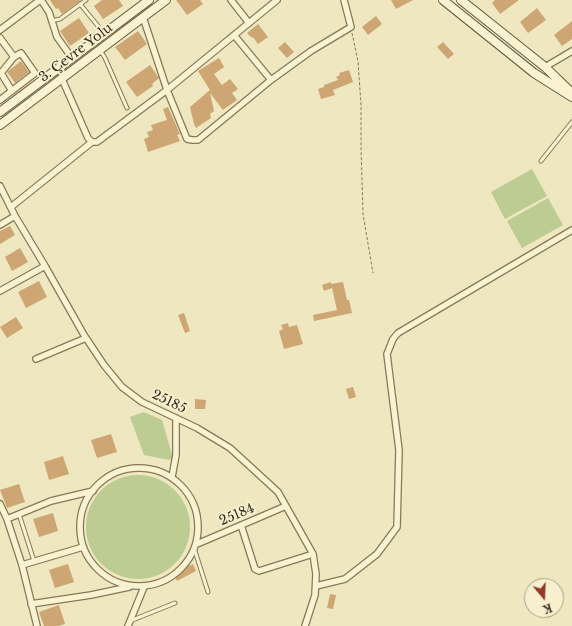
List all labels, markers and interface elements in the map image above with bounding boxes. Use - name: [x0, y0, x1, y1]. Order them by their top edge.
- street label: 3. Çevre Yolu: [36, 20, 116, 86]
- street label: 25185: [149, 387, 189, 417]
- street label: 25184: [217, 501, 257, 529]
- north arrow: [524, 578, 564, 618]
- text: K: [541, 600, 554, 616]

